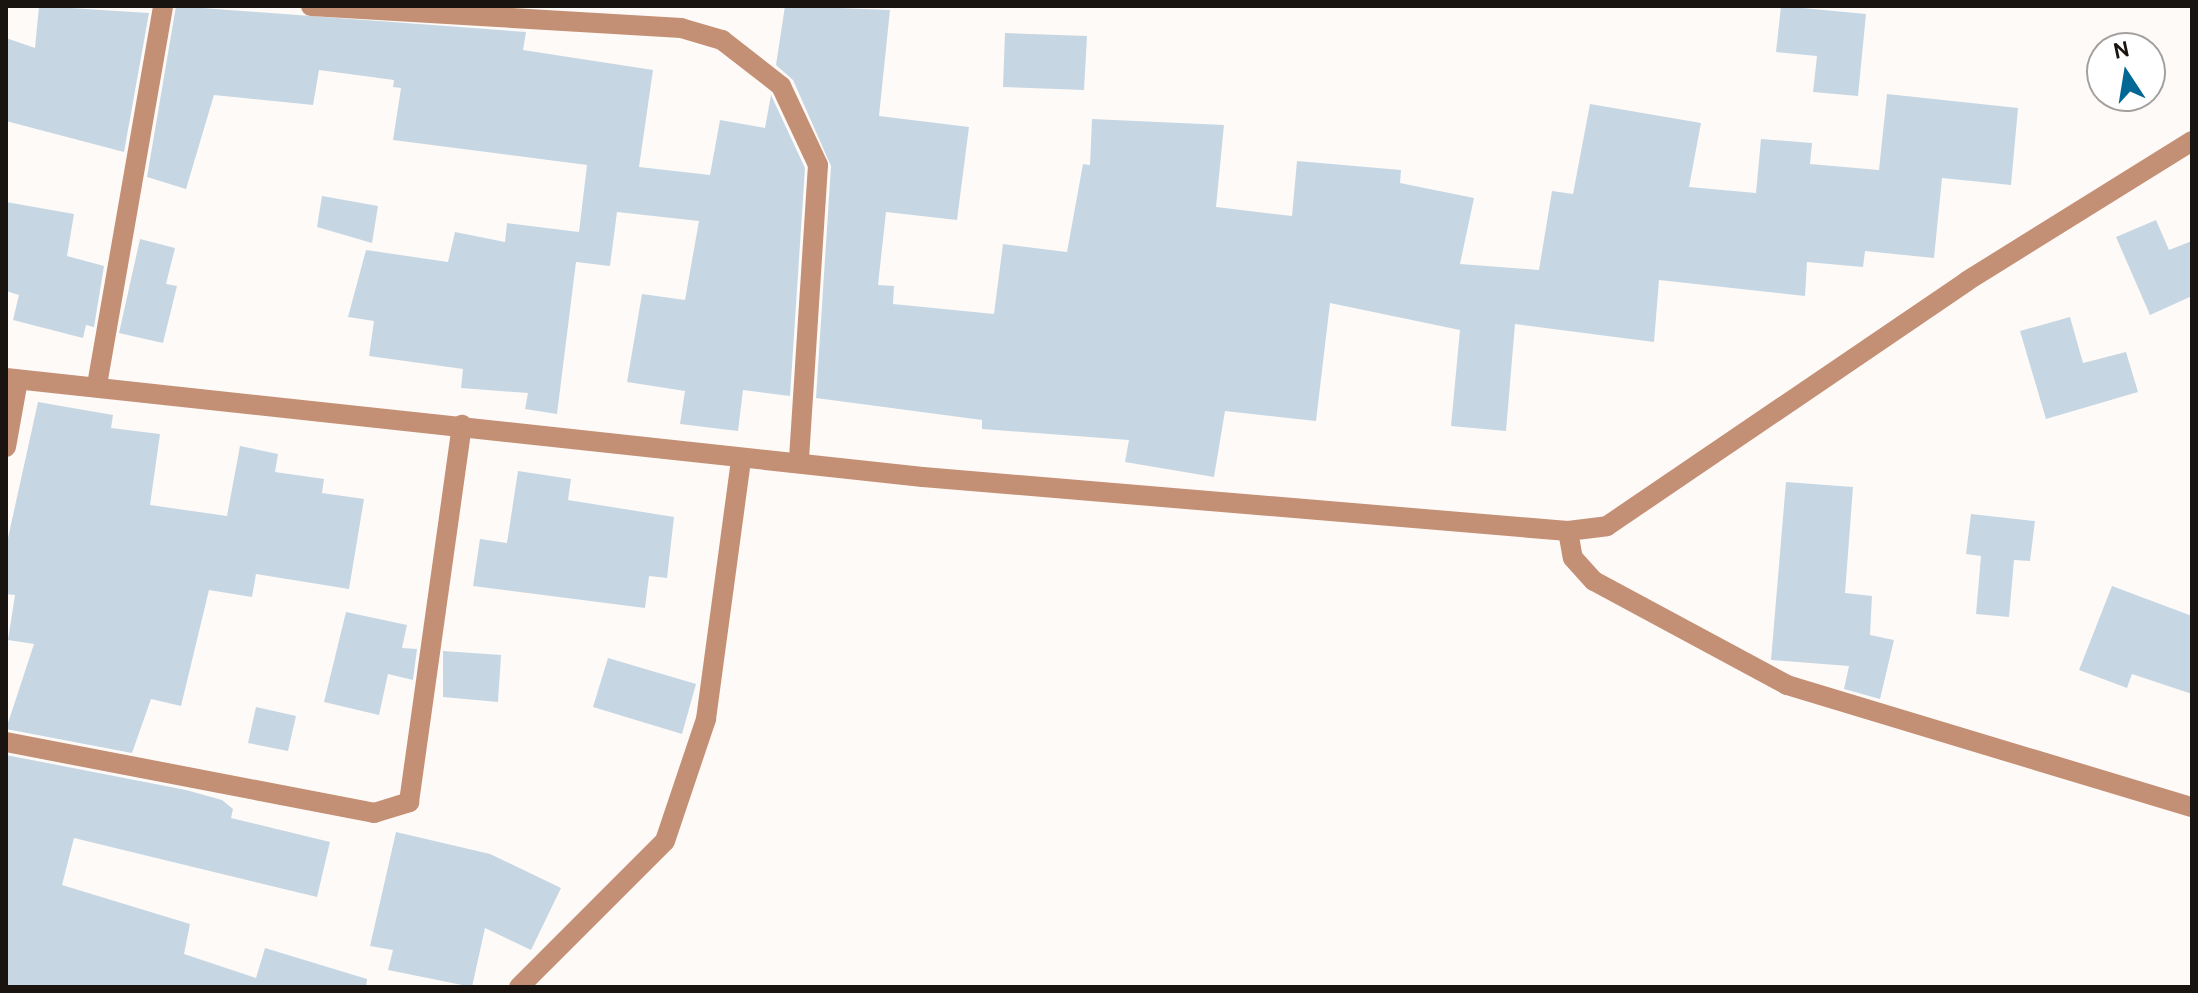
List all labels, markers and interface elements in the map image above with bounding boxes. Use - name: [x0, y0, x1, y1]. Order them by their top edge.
- north arrow: [2086, 32, 2166, 112]
- text: N: [2111, 35, 2132, 65]

